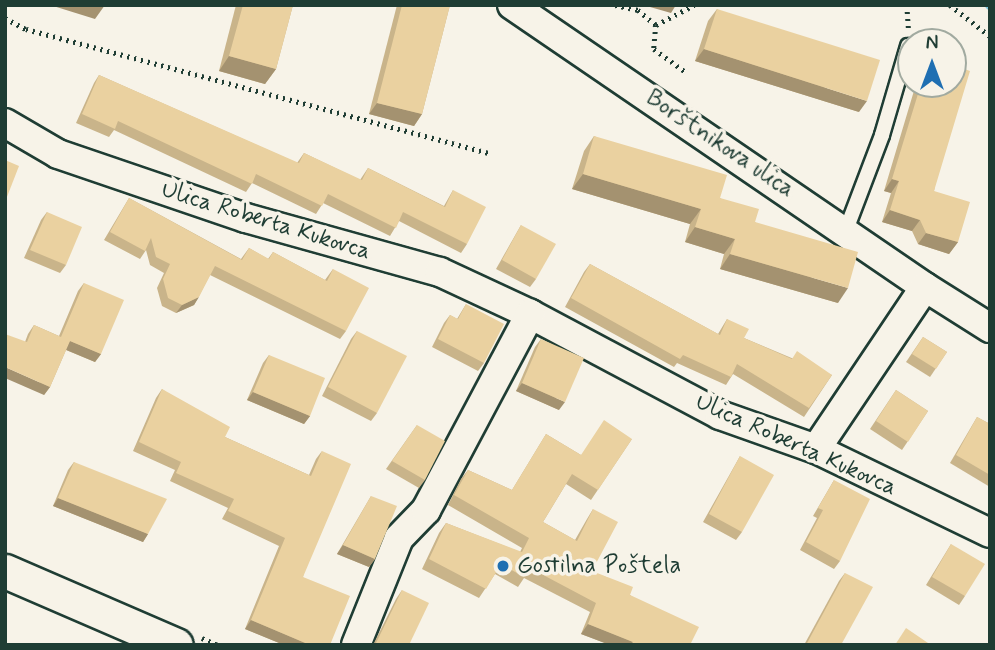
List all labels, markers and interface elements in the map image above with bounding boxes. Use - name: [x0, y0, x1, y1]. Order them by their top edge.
- north arrow: [897, 28, 967, 98]
- text: N: [926, 31, 938, 56]
- street label: Borštnikova ulica: [639, 83, 801, 205]
- street label: Ulica Roberta Kukovca: [154, 174, 378, 268]
- street label: Ulica Roberta Kukovca: [687, 386, 905, 504]
- place label: Gostilna Poštela: [517, 552, 678, 580]
- marker: Gostilna Poštela: [495, 558, 511, 574]

